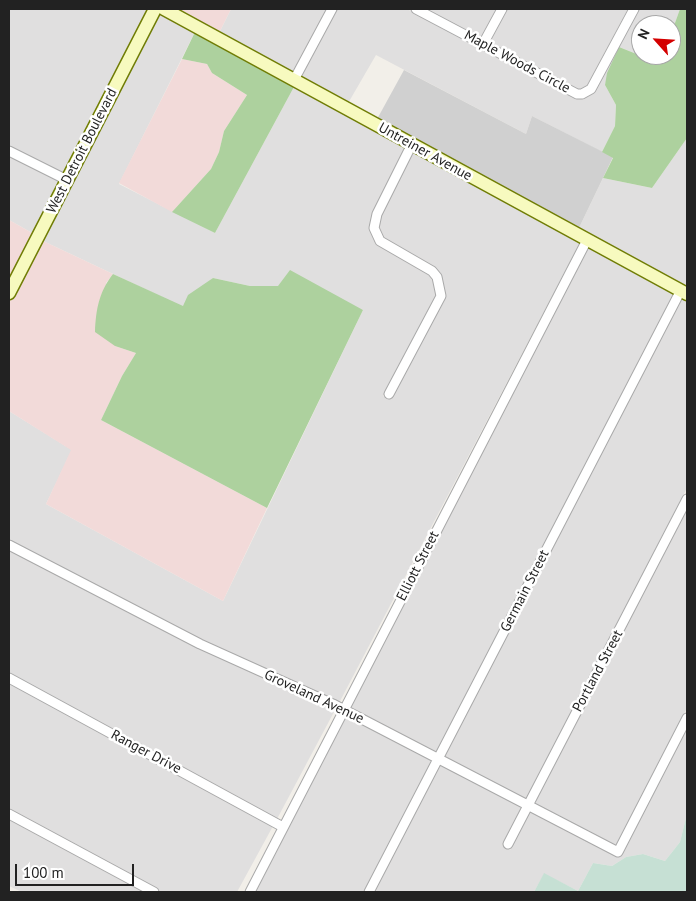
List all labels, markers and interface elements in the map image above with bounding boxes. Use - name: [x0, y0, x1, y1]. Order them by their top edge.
- north arrow: [631, 15, 681, 65]
- text: N: [633, 26, 654, 42]
- street label: Maple Woods Circle: [461, 27, 573, 97]
- street label: West Detroit Boulevard: [43, 86, 121, 216]
- street label: Untreiner Avenue: [375, 119, 475, 185]
- street label: Elliott Street: [393, 528, 443, 604]
- street label: Germain Street: [497, 547, 553, 635]
- street label: Portland Street: [569, 627, 627, 715]
- street label: Groveland Avenue: [261, 667, 367, 727]
- street label: Ranger Drive: [108, 726, 184, 778]
- scale bar: [18, 854, 136, 886]
- text: 100 m: [23, 863, 64, 882]

